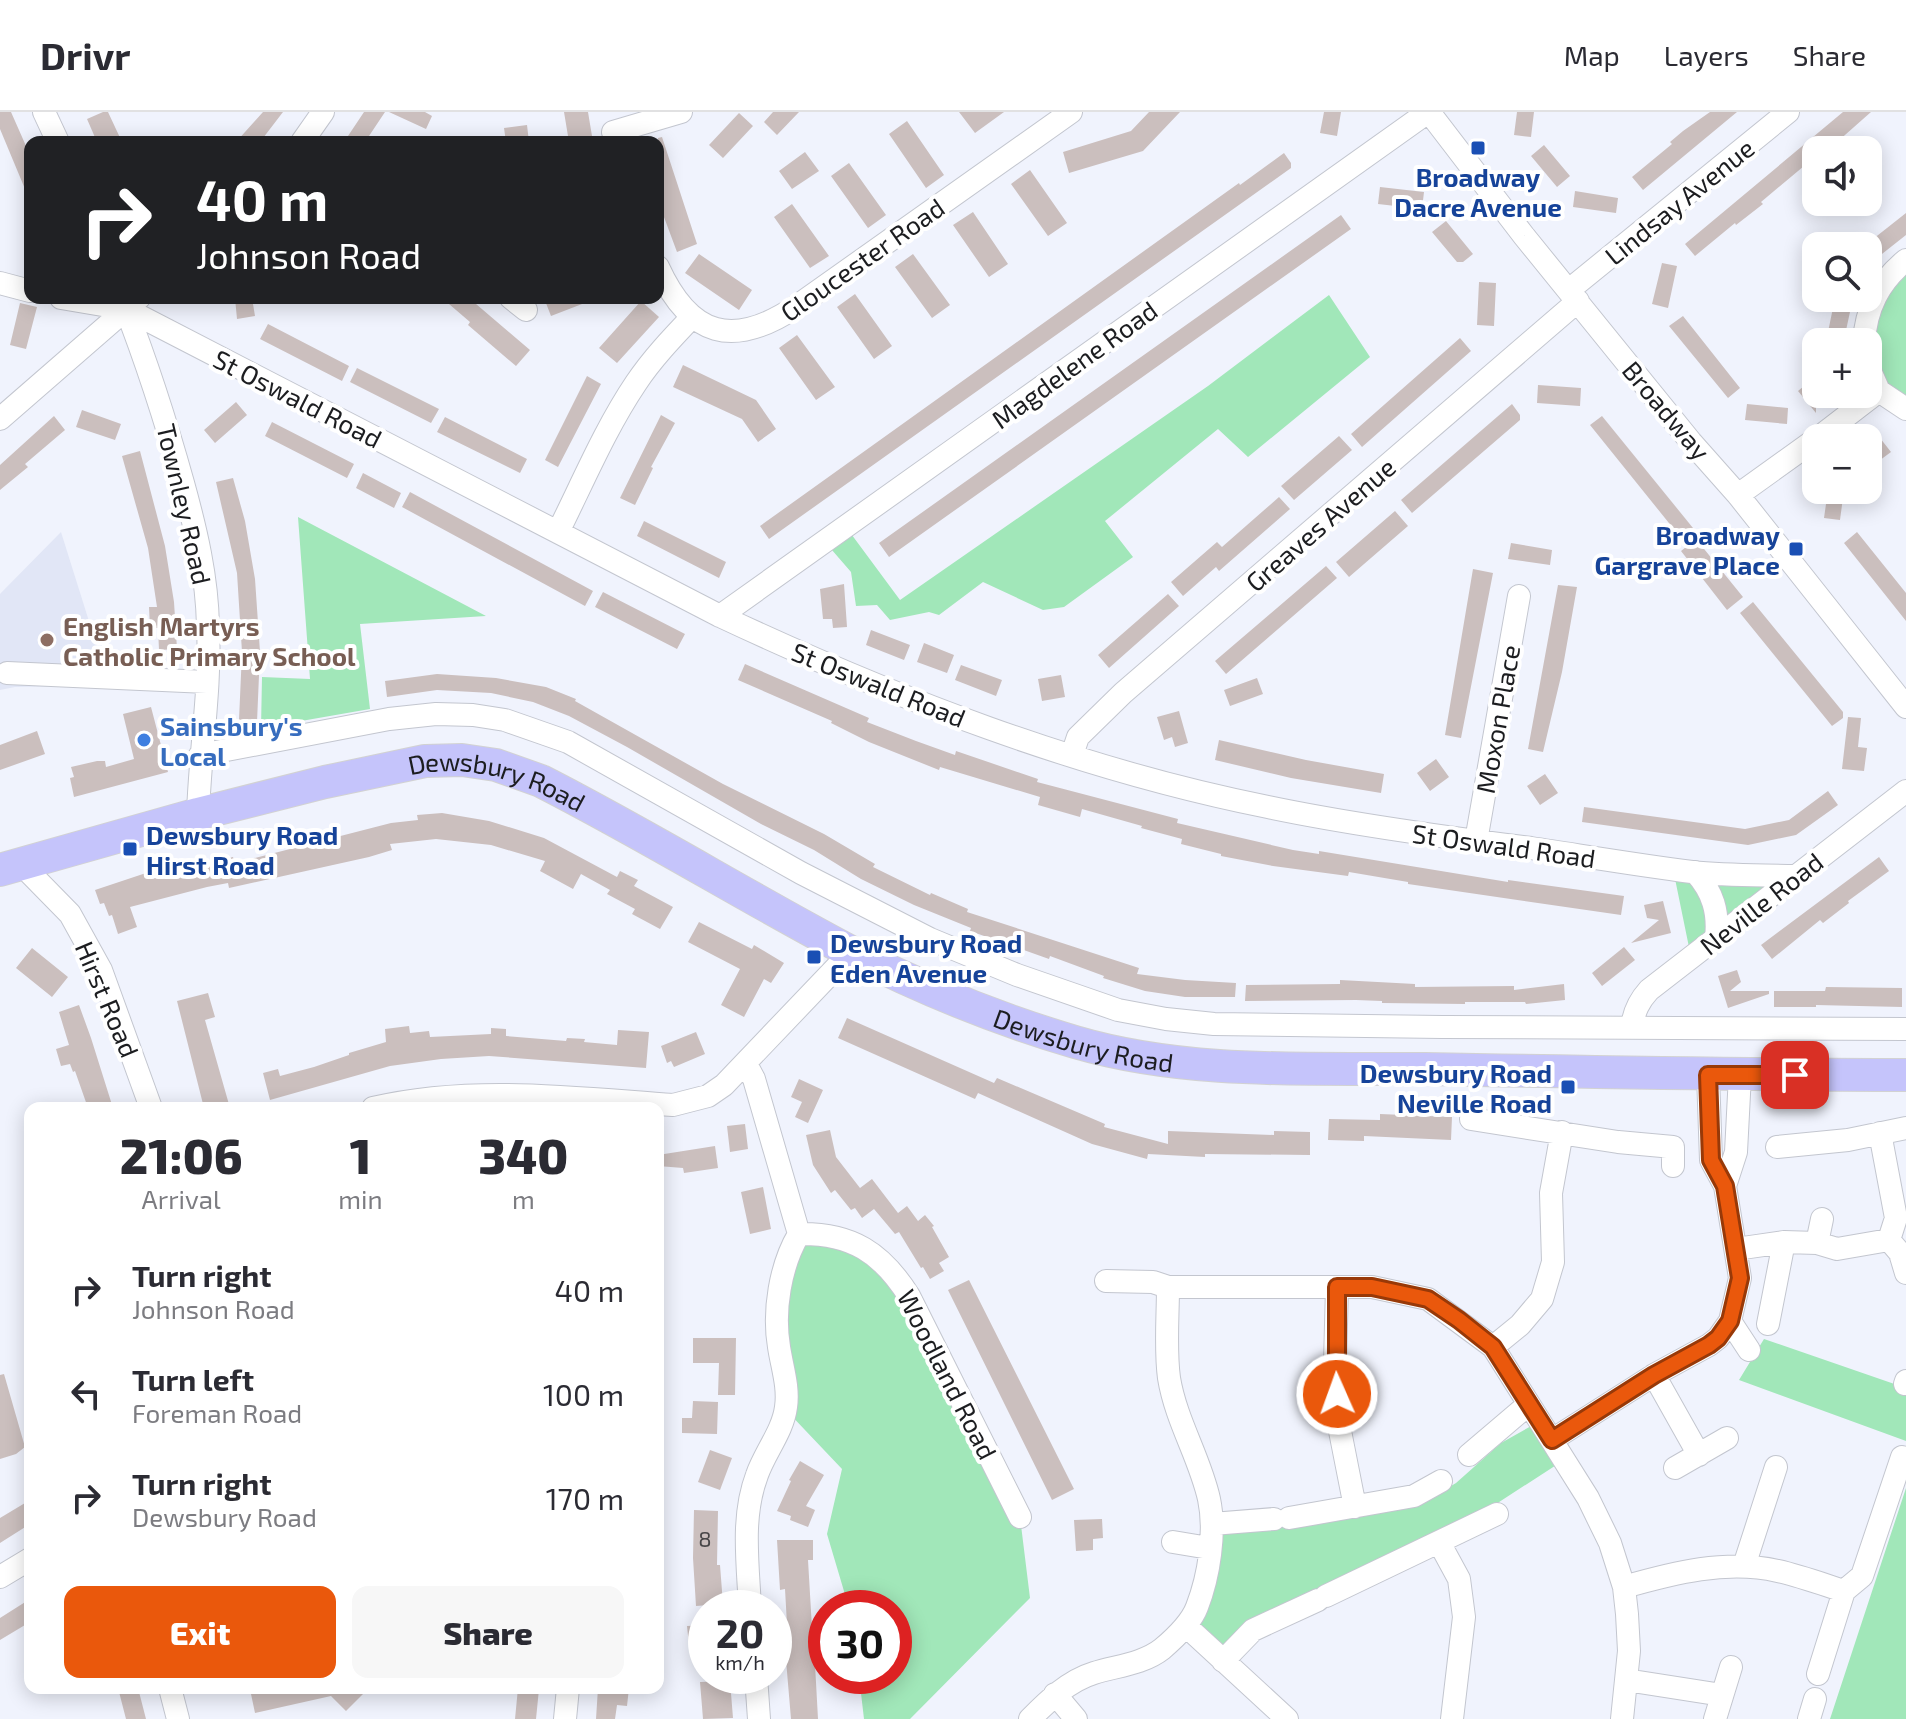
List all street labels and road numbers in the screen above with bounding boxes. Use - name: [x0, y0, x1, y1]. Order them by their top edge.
- street label: Lindsay Avenue: [1598, 131, 1760, 271]
- street label: Gloucester Road: [774, 191, 950, 327]
- street label: Magdelene Road: [985, 294, 1163, 434]
- street label: St Oswald Road: [209, 342, 387, 454]
- street label: Broadway: [1617, 354, 1717, 466]
- street label: Townley Road: [151, 421, 219, 587]
- street label: Greaves Avenue: [1239, 451, 1401, 597]
- street label: St Oswald Road: [788, 635, 970, 733]
- street label: Moxon Place: [1469, 642, 1525, 796]
- street label: Dewsbury Road: [405, 744, 591, 817]
- street label: St Oswald Road: [1410, 817, 1598, 873]
- street label: Neville Road: [1693, 845, 1829, 961]
- street label: Hirst Road: [70, 936, 146, 1062]
- street label: Dewsbury Road: [990, 1001, 1176, 1077]
- street label: Woodland Road: [892, 1284, 1004, 1464]

